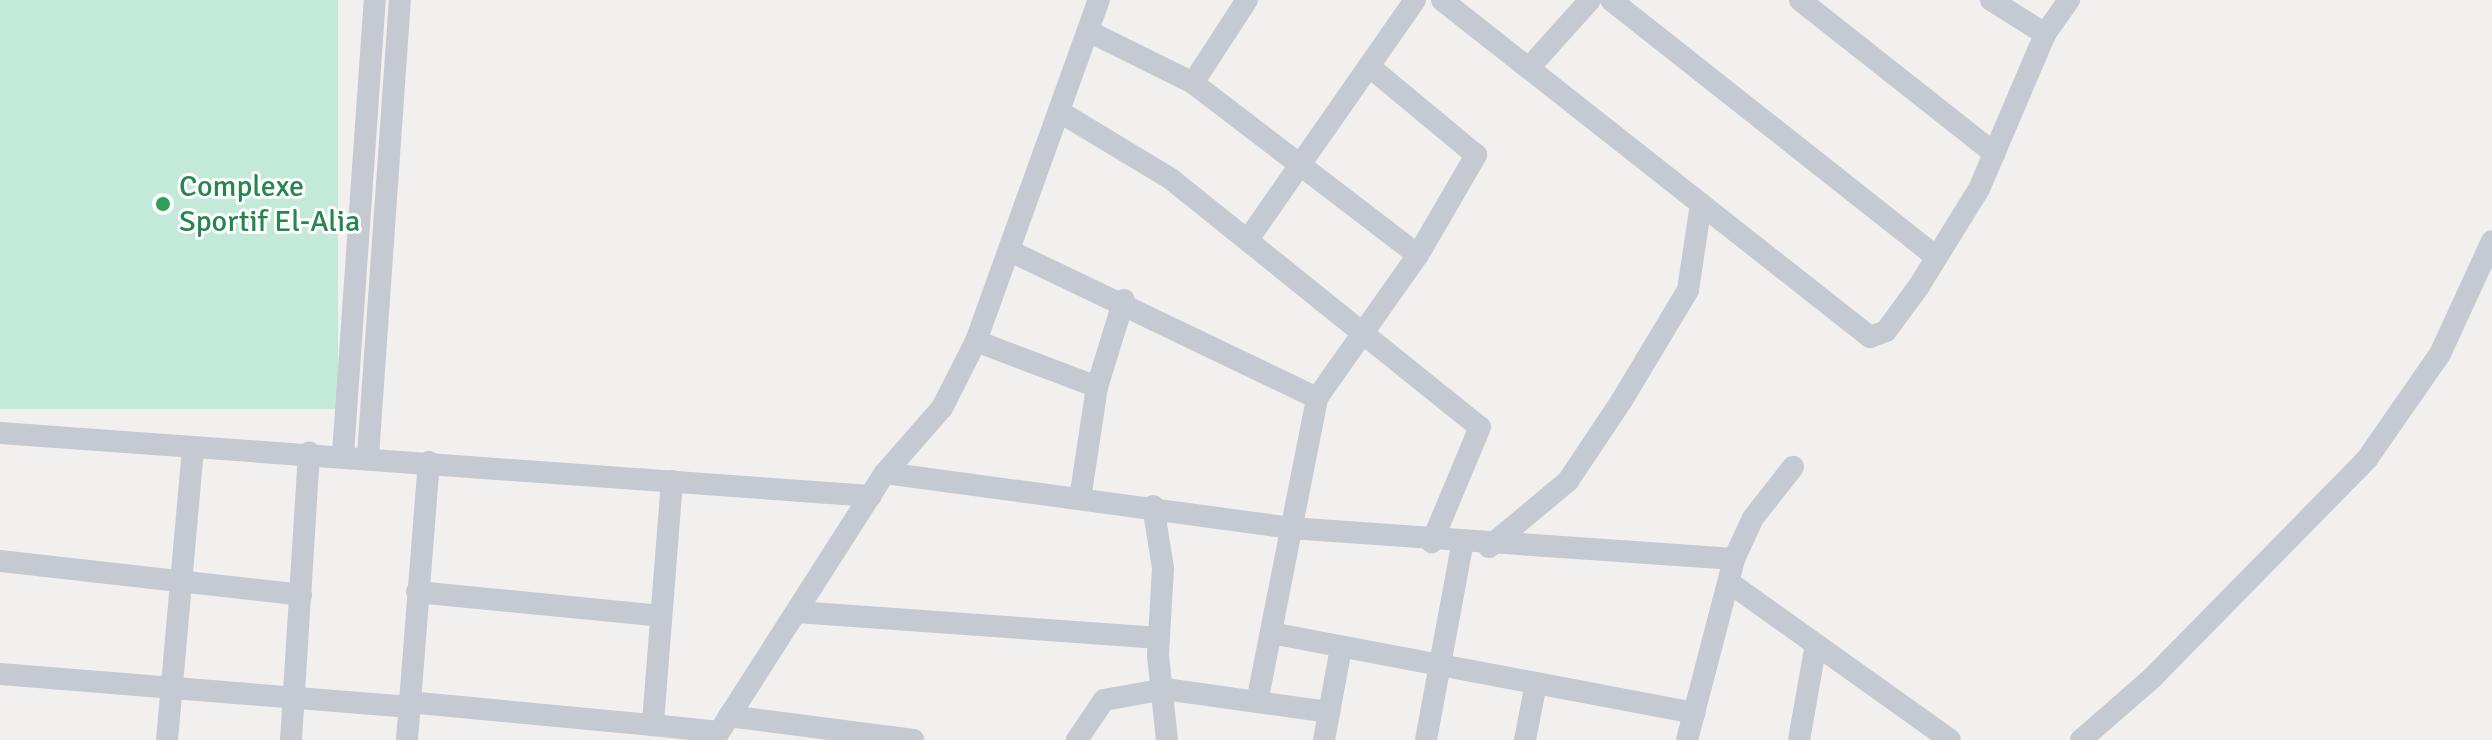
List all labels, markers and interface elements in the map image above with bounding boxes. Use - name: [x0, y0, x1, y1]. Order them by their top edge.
- place label: Complexe Sportif El-Alia: [179, 169, 360, 240]
- marker: Complexe Sportif El-Alia: [154, 195, 172, 213]

